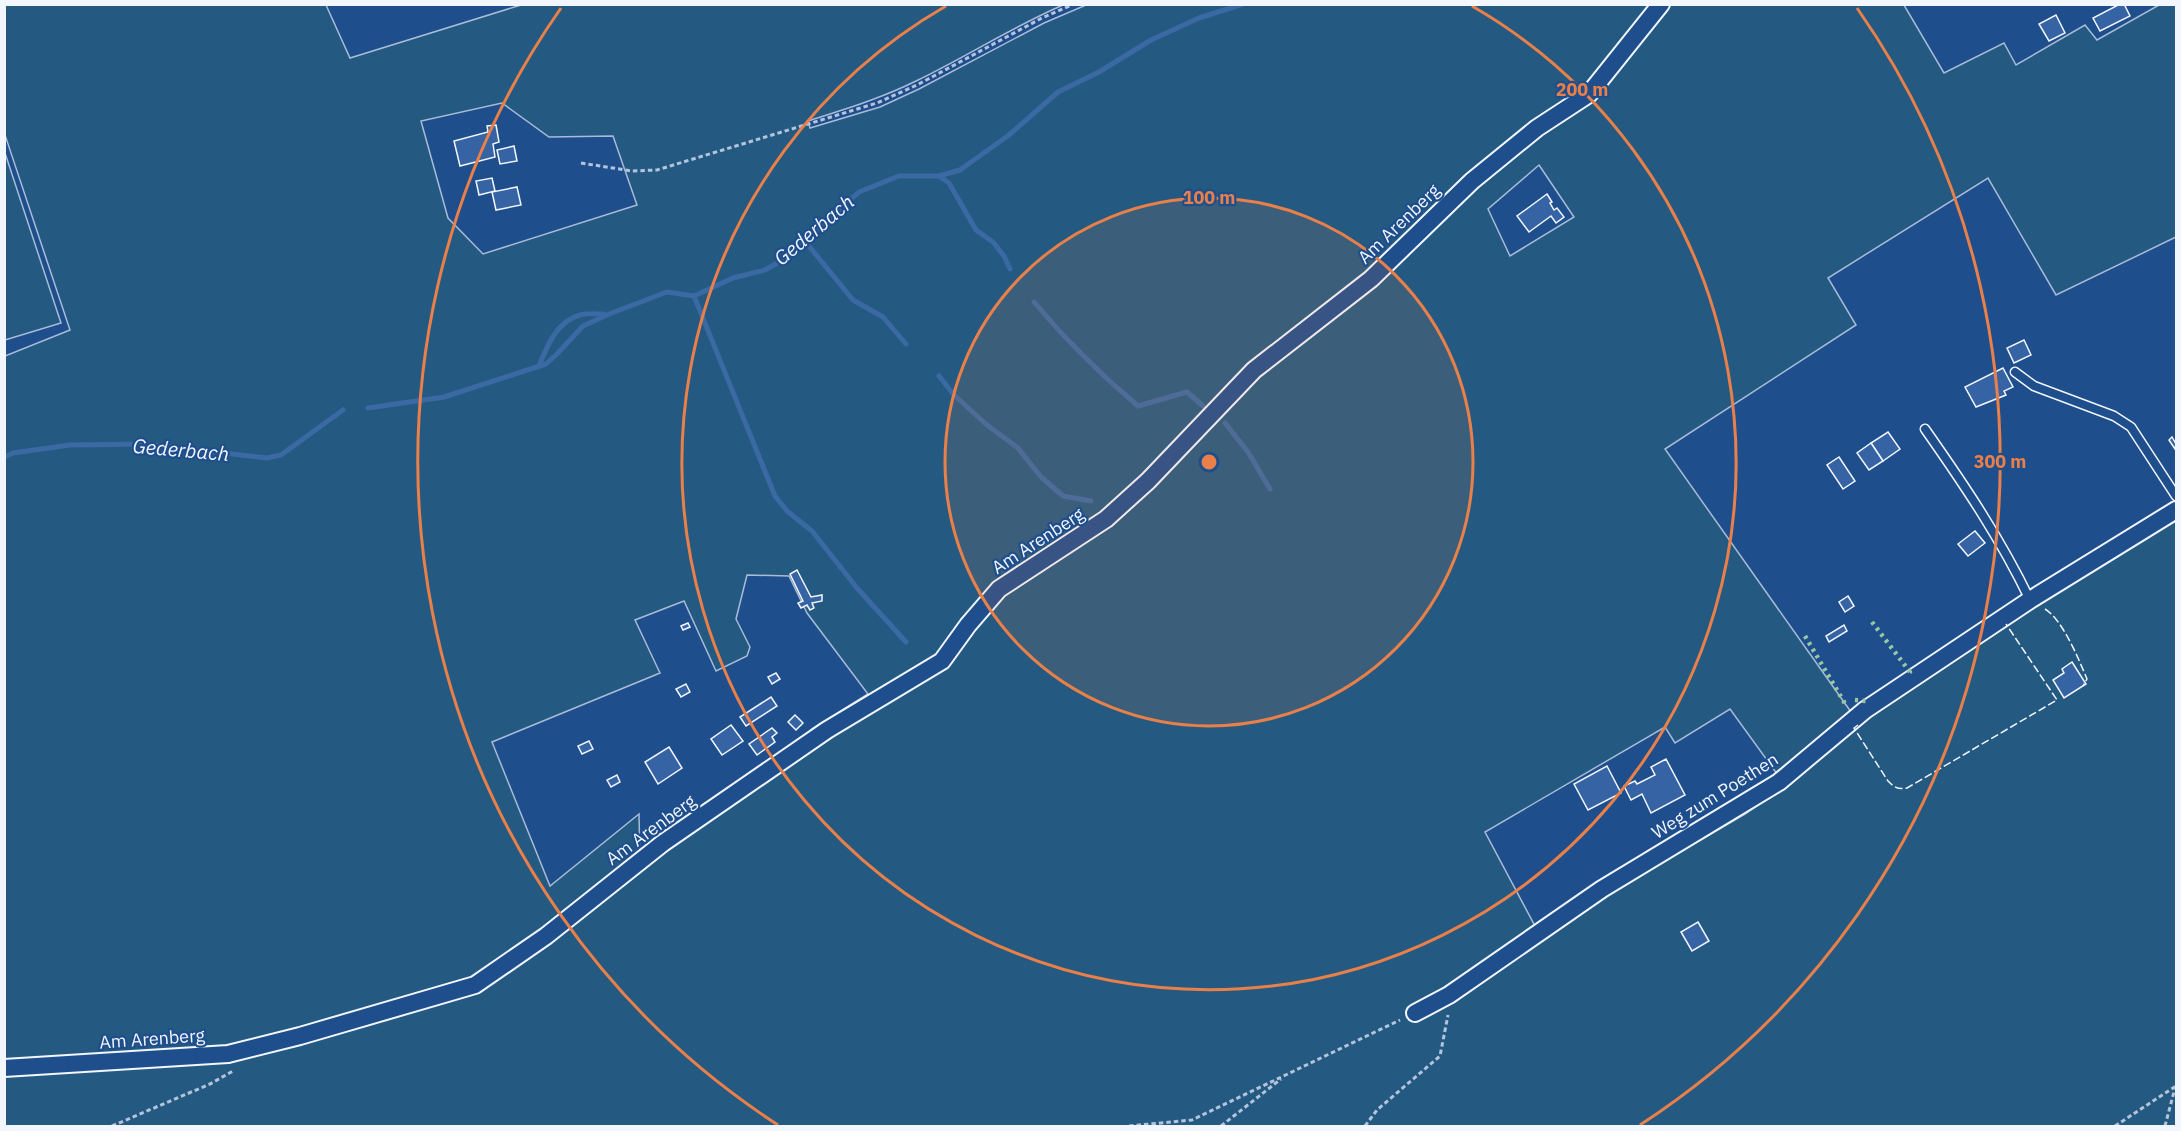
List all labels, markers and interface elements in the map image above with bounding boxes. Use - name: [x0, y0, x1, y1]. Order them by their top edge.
- text: 200 m: [1556, 78, 1608, 101]
- street label: Am Arenberg: [1353, 178, 1445, 269]
- text: 100 m: [1183, 186, 1235, 209]
- water label: Gederbach: [768, 188, 859, 271]
- water label: Gederbach: [132, 432, 230, 467]
- text: 300 m: [1974, 450, 2026, 473]
- centre of rings: [1199, 452, 1219, 472]
- street label: Am Arenberg: [987, 502, 1089, 579]
- street label: Weg zum Poethen: [1647, 747, 1782, 844]
- street label: Am Arenberg: [601, 789, 701, 870]
- street label: Am Arenberg: [98, 1023, 206, 1054]

